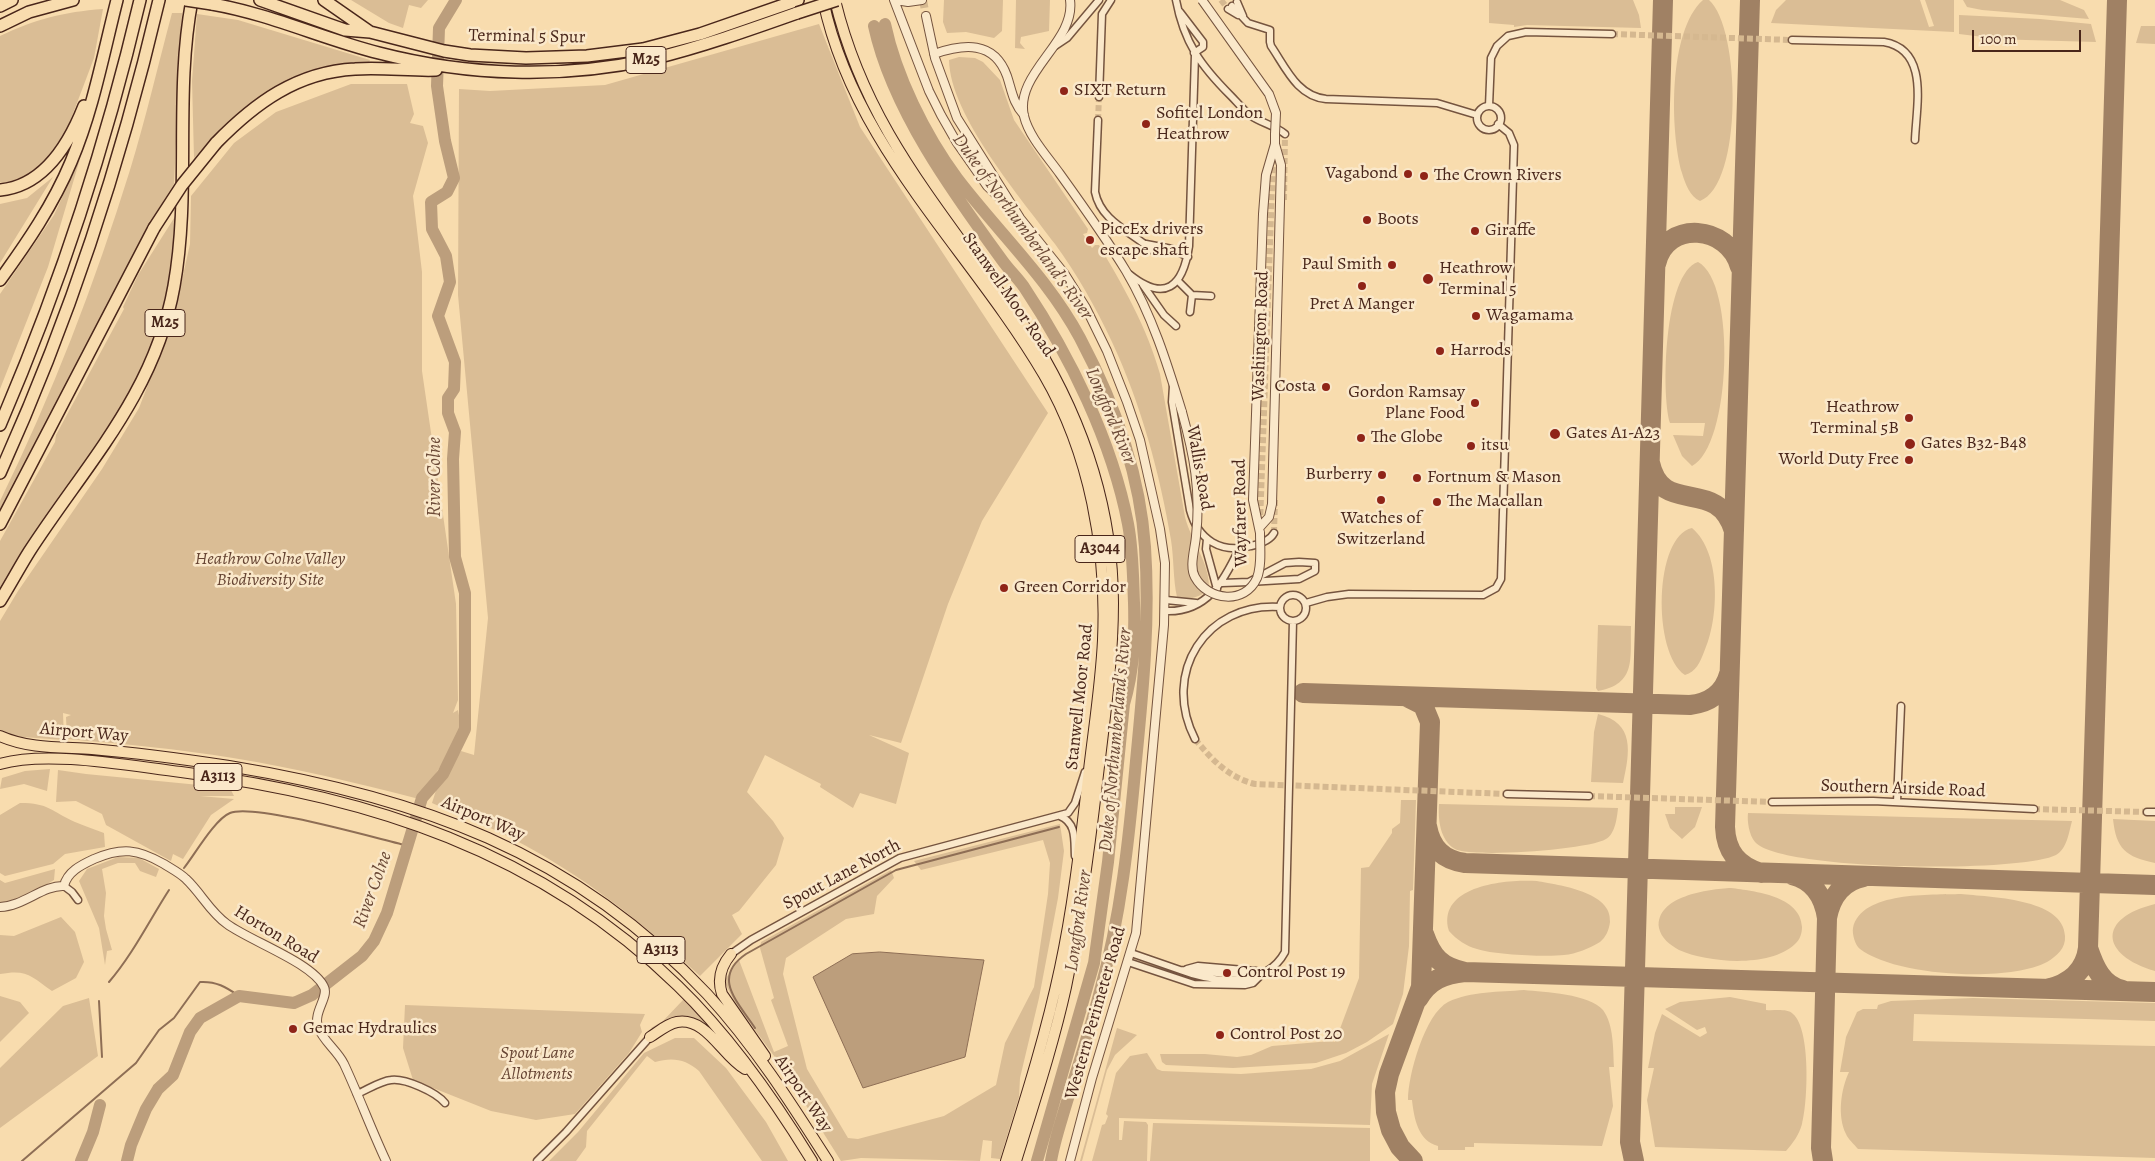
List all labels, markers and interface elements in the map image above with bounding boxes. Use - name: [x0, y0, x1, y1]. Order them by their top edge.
- scale bar: [1975, 20, 2084, 52]
- street label: Terminal 5 Spur: [468, 25, 586, 49]
- text: 100 m: [1980, 29, 2017, 49]
- road number: M25: [626, 46, 666, 74]
- place label: SIXT Return: [1074, 80, 1166, 102]
- marker: SIXT Return: [1058, 85, 1070, 97]
- place label: Sofitel London Heathrow: [1156, 103, 1263, 146]
- marker: Sofitel London Heathrow: [1140, 118, 1152, 130]
- water label: Duke of Northumberland's River: [947, 129, 1097, 325]
- place label: Vagabond: [1325, 163, 1398, 185]
- place label: The Crown Rivers: [1434, 165, 1562, 187]
- marker: Vagabond: [1402, 168, 1414, 180]
- marker: The Crown Rivers: [1418, 170, 1430, 182]
- place label: Boots: [1377, 209, 1419, 231]
- marker: Boots: [1361, 214, 1373, 226]
- place label: PiccEx drivers escape shaft: [1100, 219, 1204, 262]
- place label: Giraffe: [1485, 220, 1536, 242]
- marker: Giraffe: [1469, 225, 1481, 237]
- street label: Stanwell Moor Road: [957, 229, 1059, 361]
- marker: PiccEx drivers escape shaft: [1084, 234, 1096, 246]
- place label: Paul Smith: [1301, 254, 1382, 276]
- place label: Heathrow Terminal 5: [1439, 258, 1517, 300]
- marker: Paul Smith: [1386, 259, 1398, 271]
- street label: Washington Road: [1248, 270, 1274, 402]
- marker: Heathrow Terminal 5: [1421, 272, 1435, 286]
- marker: Pret A Manger: [1356, 280, 1368, 292]
- place label: Pret A Manger: [1309, 294, 1415, 316]
- place label: Wagamama: [1486, 305, 1574, 327]
- road number: M25: [145, 309, 185, 336]
- marker: Wagamama: [1470, 310, 1482, 322]
- place label: Harrods: [1450, 340, 1511, 362]
- marker: Harrods: [1434, 345, 1446, 357]
- water label: Longford River: [1080, 364, 1140, 468]
- place label: Costa: [1275, 376, 1316, 398]
- marker: Costa: [1320, 381, 1332, 393]
- place label: Gordon Ramsay Plane Food: [1348, 382, 1465, 424]
- marker: Gordon Ramsay Plane Food: [1469, 397, 1481, 409]
- place label: Heathrow Terminal 5B: [1811, 397, 1899, 439]
- marker: Heathrow Terminal 5B: [1903, 412, 1915, 424]
- place label: Gates A1-A23: [1566, 423, 1660, 445]
- street label: Wallis Road: [1181, 424, 1217, 512]
- place label: The Globe: [1371, 427, 1443, 449]
- marker: Gates A1-A23: [1548, 427, 1562, 441]
- marker: The Globe: [1355, 432, 1367, 444]
- place label: Gates B32-B48: [1921, 433, 2027, 455]
- place label: itsu: [1481, 435, 1509, 457]
- water label: River Colne: [424, 437, 446, 517]
- marker: Gates B32-B48: [1903, 437, 1917, 451]
- marker: itsu: [1465, 440, 1477, 452]
- place label: World Duty Free: [1778, 449, 1899, 471]
- marker: World Duty Free: [1903, 454, 1915, 466]
- street label: Wayfarer Road: [1229, 459, 1253, 567]
- place label: Burberry: [1305, 464, 1372, 486]
- place label: Fortnum & Mason: [1427, 467, 1561, 489]
- marker: Burberry: [1376, 469, 1388, 481]
- marker: Fortnum & Mason: [1411, 472, 1423, 484]
- place label: The Macallan: [1447, 491, 1543, 513]
- marker: Watches of Switzerland: [1375, 494, 1387, 506]
- marker: The Macallan: [1431, 496, 1443, 508]
- place label: Watches of Switzerland: [1337, 508, 1425, 550]
- road number: A3044: [1075, 536, 1125, 562]
- park label: Heathrow Colne Valley Biodiversity Site: [195, 549, 345, 592]
- place label: Green Corridor: [1014, 577, 1126, 599]
- marker: Green Corridor: [998, 582, 1010, 594]
- street label: Stanwell Moor Road: [1062, 623, 1098, 771]
- water label: Duke of Northumberland's River: [1095, 627, 1137, 853]
- street label: Airport Way: [39, 718, 129, 748]
- road number: A3113: [194, 764, 242, 790]
- street label: Southern Airside Road: [1820, 775, 1986, 803]
- street label: Airport Way: [438, 792, 528, 846]
- street label: Spout Lane North: [779, 835, 905, 915]
- water label: River Colne: [349, 849, 397, 931]
- water label: Longford River: [1061, 869, 1097, 973]
- street label: Horton Road: [230, 901, 322, 969]
- street label: Western Perimeter Road: [1061, 924, 1131, 1102]
- road number: A3113: [637, 936, 685, 964]
- place label: Control Post 19: [1237, 962, 1345, 984]
- marker: Control Post 19: [1221, 967, 1233, 979]
- place label: Gemac Hydraulics: [303, 1018, 437, 1040]
- marker: Gemac Hydraulics: [287, 1023, 299, 1035]
- place label: Control Post 20: [1230, 1024, 1342, 1046]
- marker: Control Post 20: [1214, 1029, 1226, 1041]
- park label: Spout Lane Allotments: [500, 1043, 574, 1086]
- street label: Airport Way: [769, 1051, 837, 1137]

